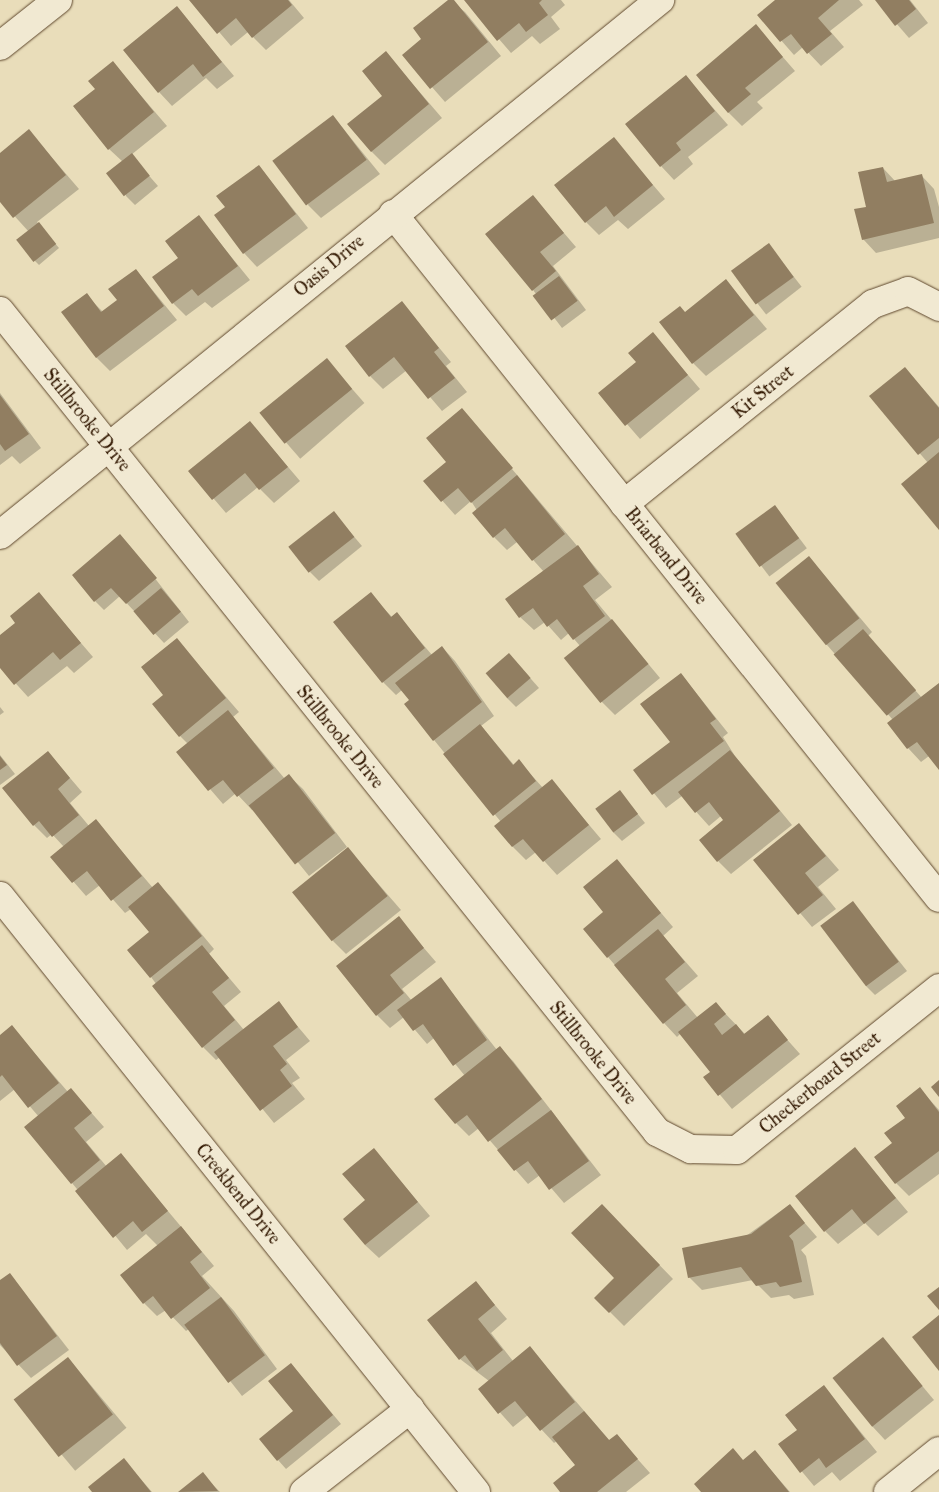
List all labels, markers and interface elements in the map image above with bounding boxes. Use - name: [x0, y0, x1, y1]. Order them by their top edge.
- street label: Oasis Drive: [290, 230, 368, 302]
- street label: Kit Street: [728, 361, 798, 423]
- street label: Stillbrooke Drive: [39, 364, 135, 476]
- street label: Briarbend Drive: [620, 503, 712, 609]
- street label: Stillbrooke Drive: [292, 681, 388, 793]
- street label: Stillbrooke Drive: [545, 997, 641, 1109]
- street label: Checkerboard Street: [755, 1028, 885, 1138]
- street label: Creekbend Drive: [191, 1140, 285, 1248]

